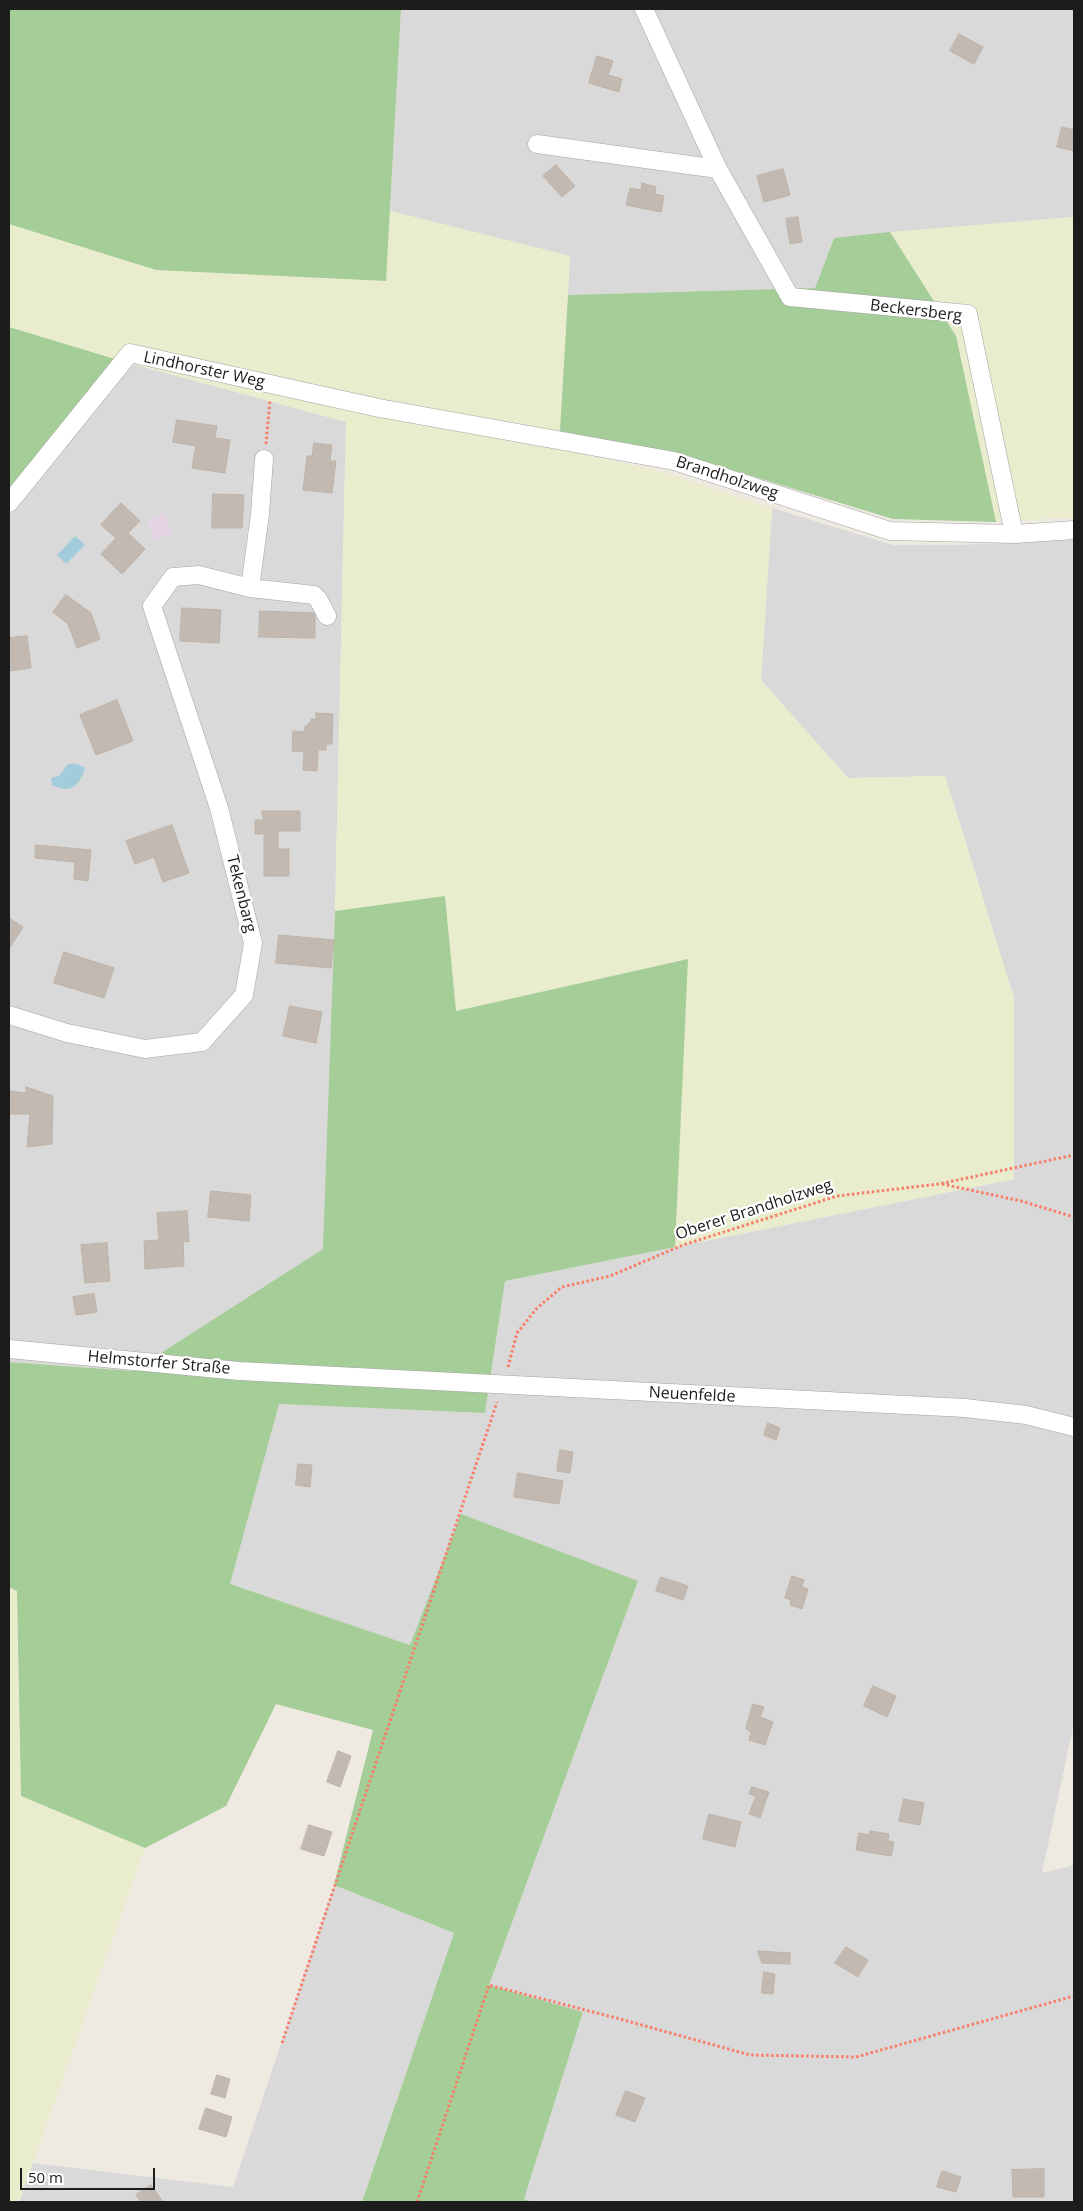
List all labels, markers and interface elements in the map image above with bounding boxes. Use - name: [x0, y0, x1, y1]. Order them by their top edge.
- street label: Beckersberg: [869, 296, 963, 326]
- street label: Lindhorster Weg: [142, 348, 266, 392]
- street label: Brandholzweg: [673, 452, 781, 504]
- street label: Tekenbarg: [222, 853, 260, 935]
- street label: Oberer Brandholzweg: [673, 1176, 835, 1244]
- street label: Helmstorfer Straße: [87, 1347, 231, 1379]
- street label: Neuenfelde: [648, 1383, 736, 1407]
- scale bar: [22, 2158, 158, 2190]
- text: 50 m: [28, 2167, 63, 2187]

